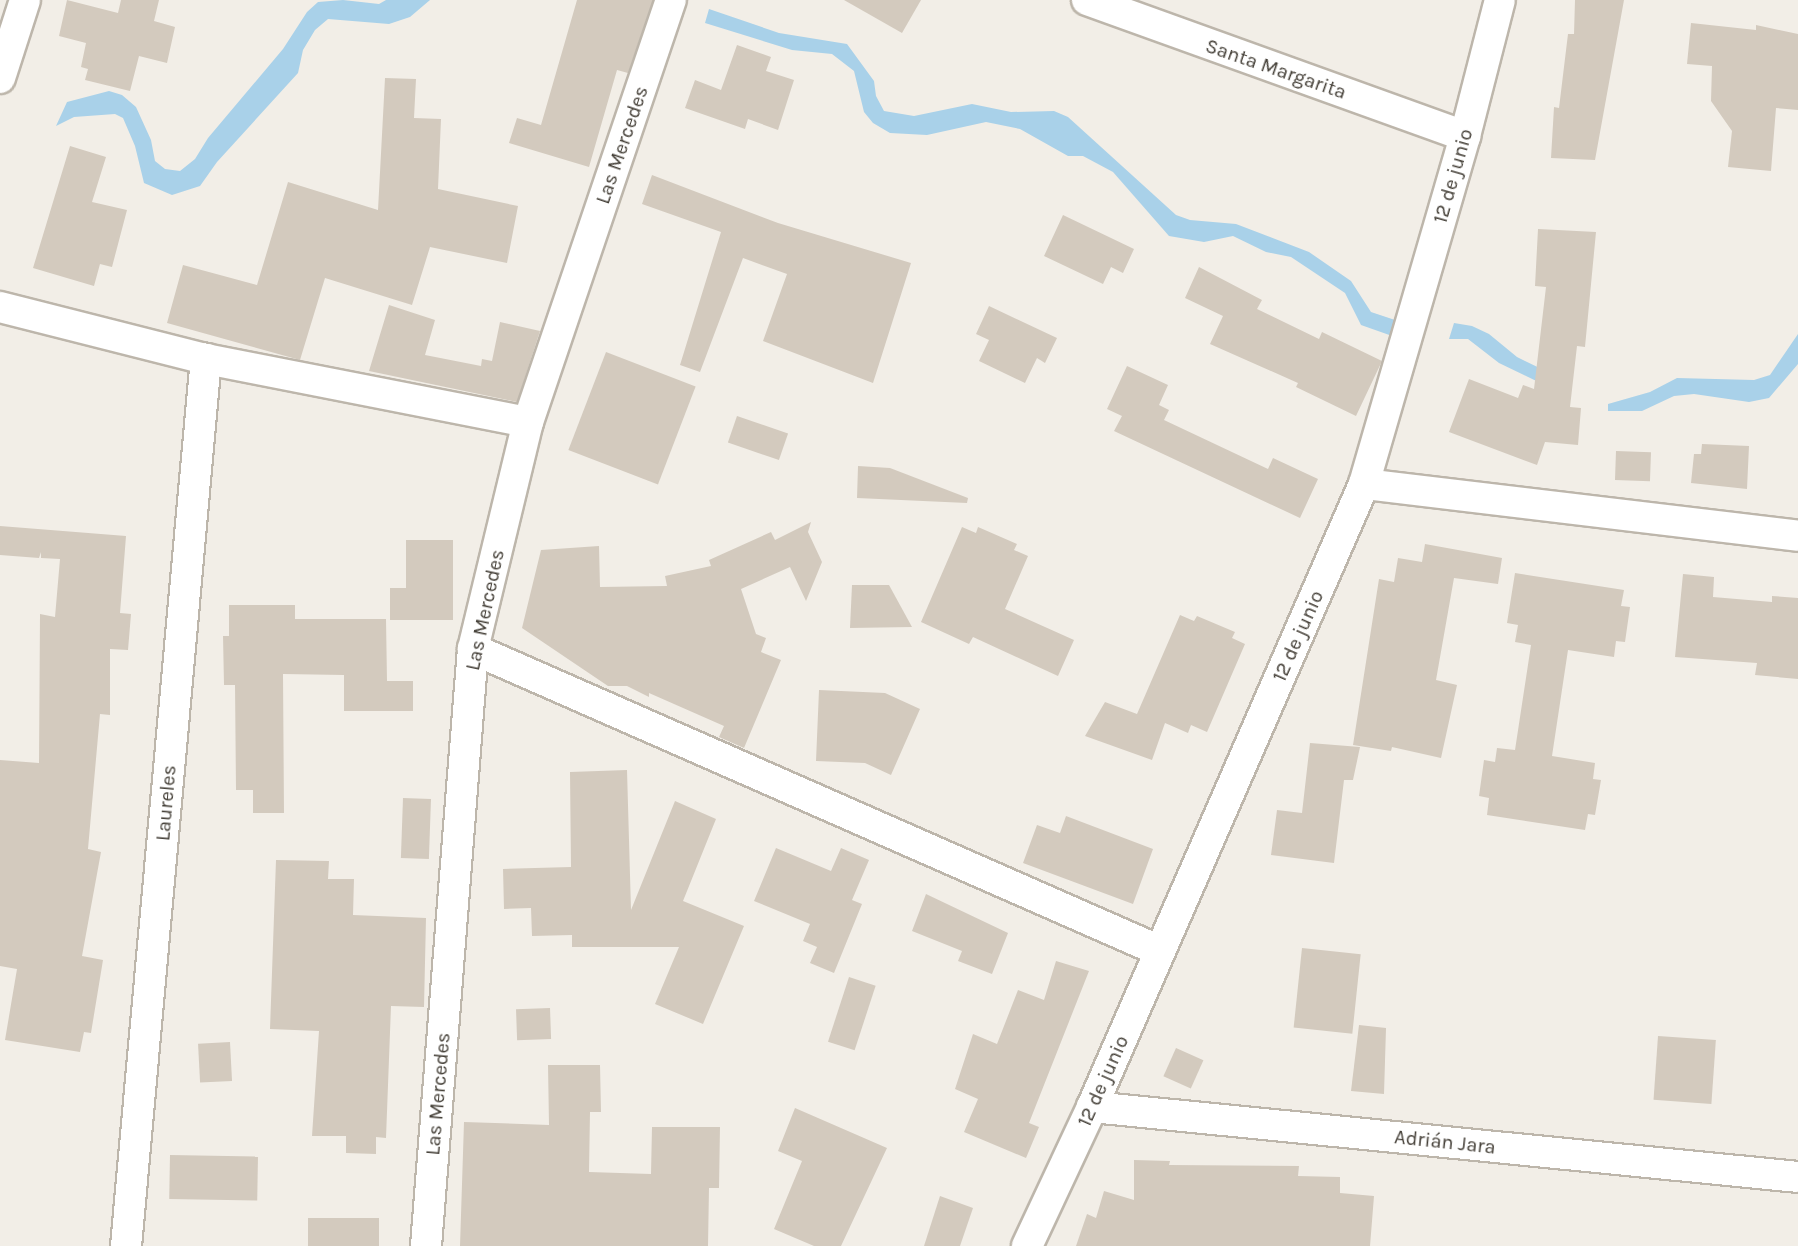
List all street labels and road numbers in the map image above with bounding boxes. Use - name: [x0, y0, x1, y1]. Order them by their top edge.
- street label: Santa Margarita: [1202, 34, 1350, 104]
- street label: Las Mercedes: [591, 83, 653, 207]
- street label: 12 de junio: [1428, 126, 1478, 226]
- street label: Las Mercedes: [460, 547, 510, 673]
- street label: 12 de junio: [1267, 587, 1329, 685]
- street label: Laureles: [151, 764, 181, 842]
- street label: Las Mercedes: [421, 1032, 455, 1156]
- street label: 12 de junio: [1072, 1032, 1134, 1130]
- street label: Adrián Jara: [1393, 1125, 1497, 1159]

